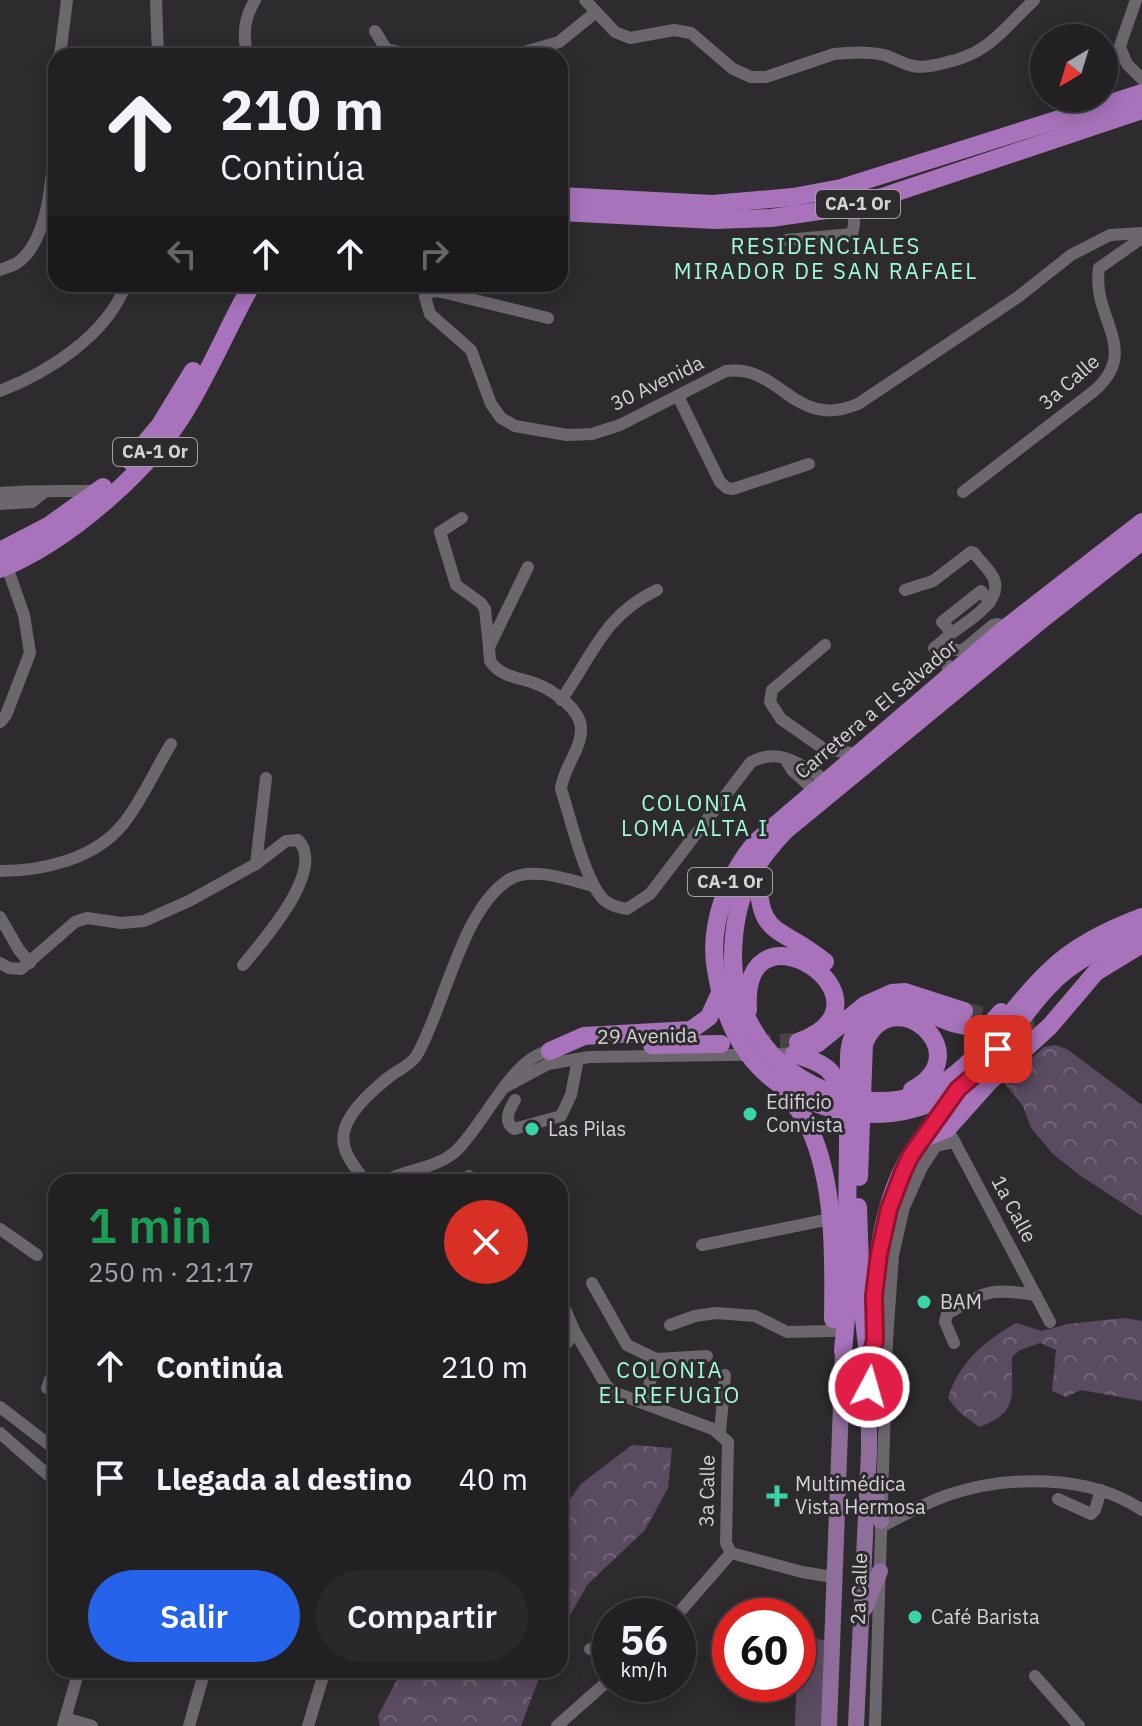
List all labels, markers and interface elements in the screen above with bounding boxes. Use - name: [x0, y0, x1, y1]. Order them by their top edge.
- north arrow: [1030, 24, 1118, 112]
- map controls: [1030, 24, 1118, 112]
- text: 210 m: [220, 73, 384, 145]
- icon: ahead: [88, 80, 192, 184]
- text: Continúa: [220, 143, 365, 190]
- road number: CA-1 Or: [816, 190, 900, 218]
- district label: RESIDENCIALES MIRADOR DE SAN RAFAEL: [674, 231, 978, 285]
- icon: left: [160, 232, 204, 276]
- icon: ahead: [244, 232, 288, 276]
- icon: ahead: [328, 232, 372, 276]
- icon: right: [412, 232, 456, 276]
- street label: 30 Avenida: [606, 348, 708, 417]
- street label: 3a Calle: [1033, 348, 1105, 416]
- road number: CA-1 Or: [113, 438, 197, 466]
- street label: Carretera a El Salvador: [789, 633, 963, 785]
- district label: COLONIA LOMA ALTA I: [621, 788, 769, 842]
- road number: CA-1 Or: [688, 868, 772, 896]
- pin: [964, 1015, 1032, 1083]
- street label: 29 Avenida: [597, 1021, 698, 1050]
- icon: arrive: [976, 1027, 1020, 1071]
- place label: Edificio Convista: [766, 1088, 843, 1138]
- marker: Edificio Convista: [741, 1105, 759, 1123]
- place label: Las Pilas: [548, 1115, 626, 1142]
- marker: Las Pilas: [523, 1120, 541, 1138]
- street label: 1a Calle: [986, 1171, 1043, 1247]
- text: 1 min: [88, 1194, 212, 1256]
- button: close: [444, 1200, 528, 1284]
- text: 250 m · 21:17: [88, 1255, 254, 1289]
- place label: BAM: [940, 1288, 982, 1315]
- marker: BAM: [915, 1293, 933, 1311]
- icon: ahead: [88, 1344, 132, 1388]
- position arrow: [827, 1345, 911, 1429]
- text: Continúa: [156, 1347, 283, 1386]
- text: 210 m: [441, 1347, 528, 1386]
- district label: COLONIA EL REFUGIO: [599, 1355, 741, 1409]
- street label: 3a Calle: [692, 1455, 721, 1527]
- icon: arrive: [88, 1456, 132, 1500]
- text: Llegada al destino: [156, 1459, 412, 1498]
- text: 40 m: [459, 1459, 528, 1498]
- place label: Multimédica Vista Hermosa: [795, 1470, 926, 1520]
- marker: Multimédica Vista Hermosa: [766, 1485, 788, 1507]
- street label: 2a Calle: [844, 1552, 873, 1626]
- button: Salir: [88, 1570, 300, 1662]
- button: Compartir: [316, 1570, 528, 1662]
- speed limit sign: 60: [712, 1598, 816, 1702]
- place label: Café Barista: [931, 1603, 1040, 1630]
- marker: Café Barista: [906, 1608, 924, 1626]
- text: 56: [620, 1614, 668, 1666]
- text: km/h: [620, 1656, 668, 1683]

